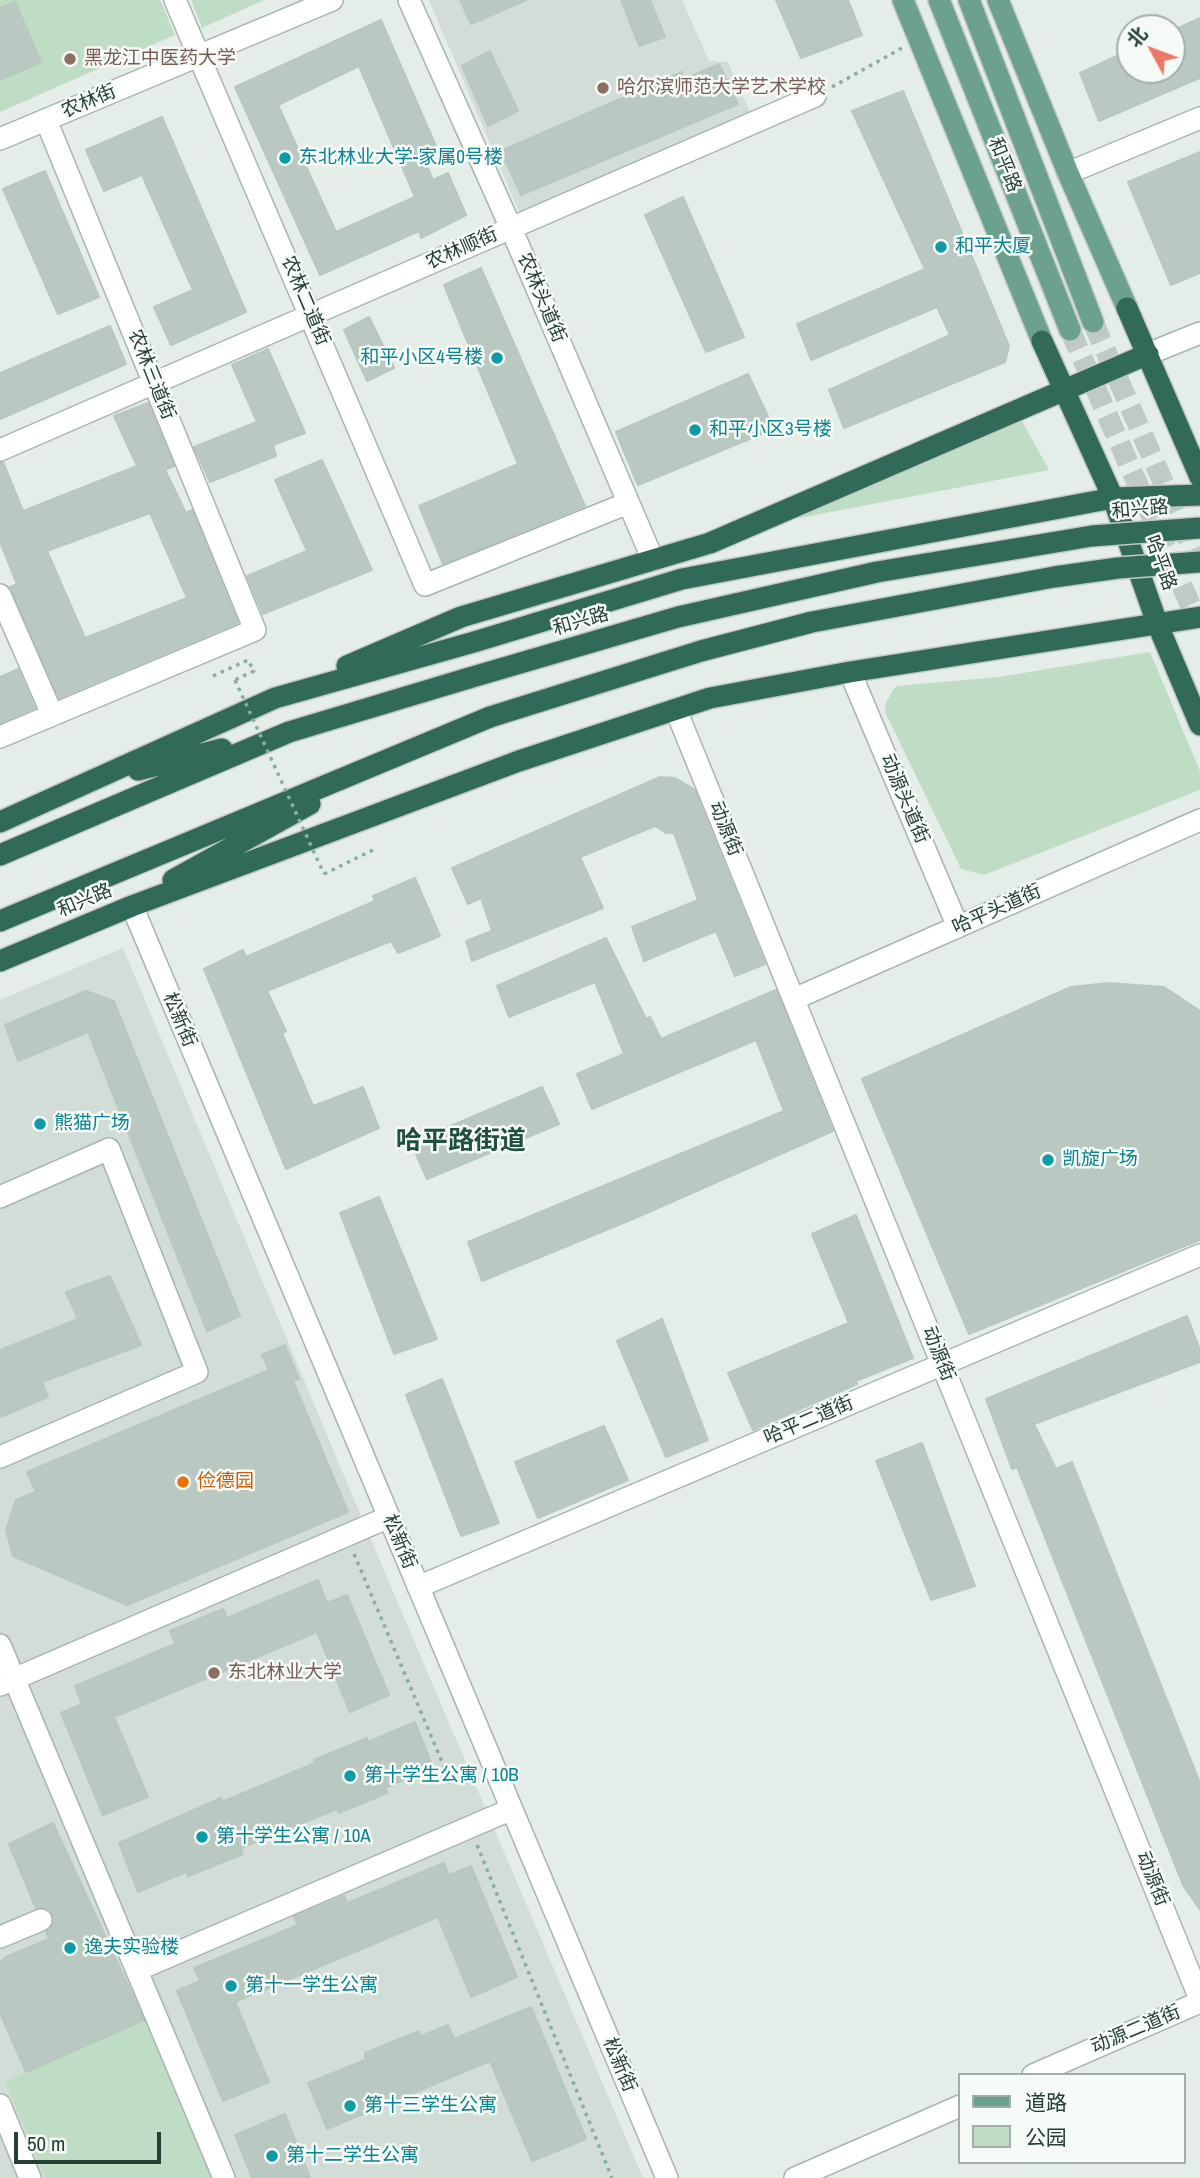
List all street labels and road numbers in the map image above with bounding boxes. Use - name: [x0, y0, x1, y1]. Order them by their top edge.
- street label: 农林街: [58, 80, 120, 124]
- street label: 和平路: [983, 134, 1025, 196]
- street label: 农林顺街: [423, 223, 501, 275]
- street label: 农林头道街: [512, 250, 570, 346]
- street label: 农林二道街: [276, 253, 334, 349]
- street label: 农林三道街: [123, 327, 179, 423]
- street label: 和兴路: [1111, 496, 1169, 524]
- street label: 哈平路: [1140, 532, 1180, 594]
- street label: 和兴路: [550, 603, 612, 641]
- street label: 动源头道街: [875, 751, 933, 847]
- street label: 动源街: [704, 798, 746, 860]
- street label: 和兴路: [54, 879, 116, 923]
- street label: 哈平头道街: [949, 880, 1045, 940]
- street label: 松新街: [157, 989, 201, 1051]
- street label: 动源街: [917, 1323, 959, 1385]
- street label: 哈平二道街: [761, 1392, 857, 1450]
- street label: 松新街: [377, 1511, 421, 1573]
- street label: 动源街: [1131, 1848, 1173, 1910]
- street label: 动源二道街: [1088, 2001, 1184, 2059]
- street label: 松新街: [597, 2034, 641, 2096]

